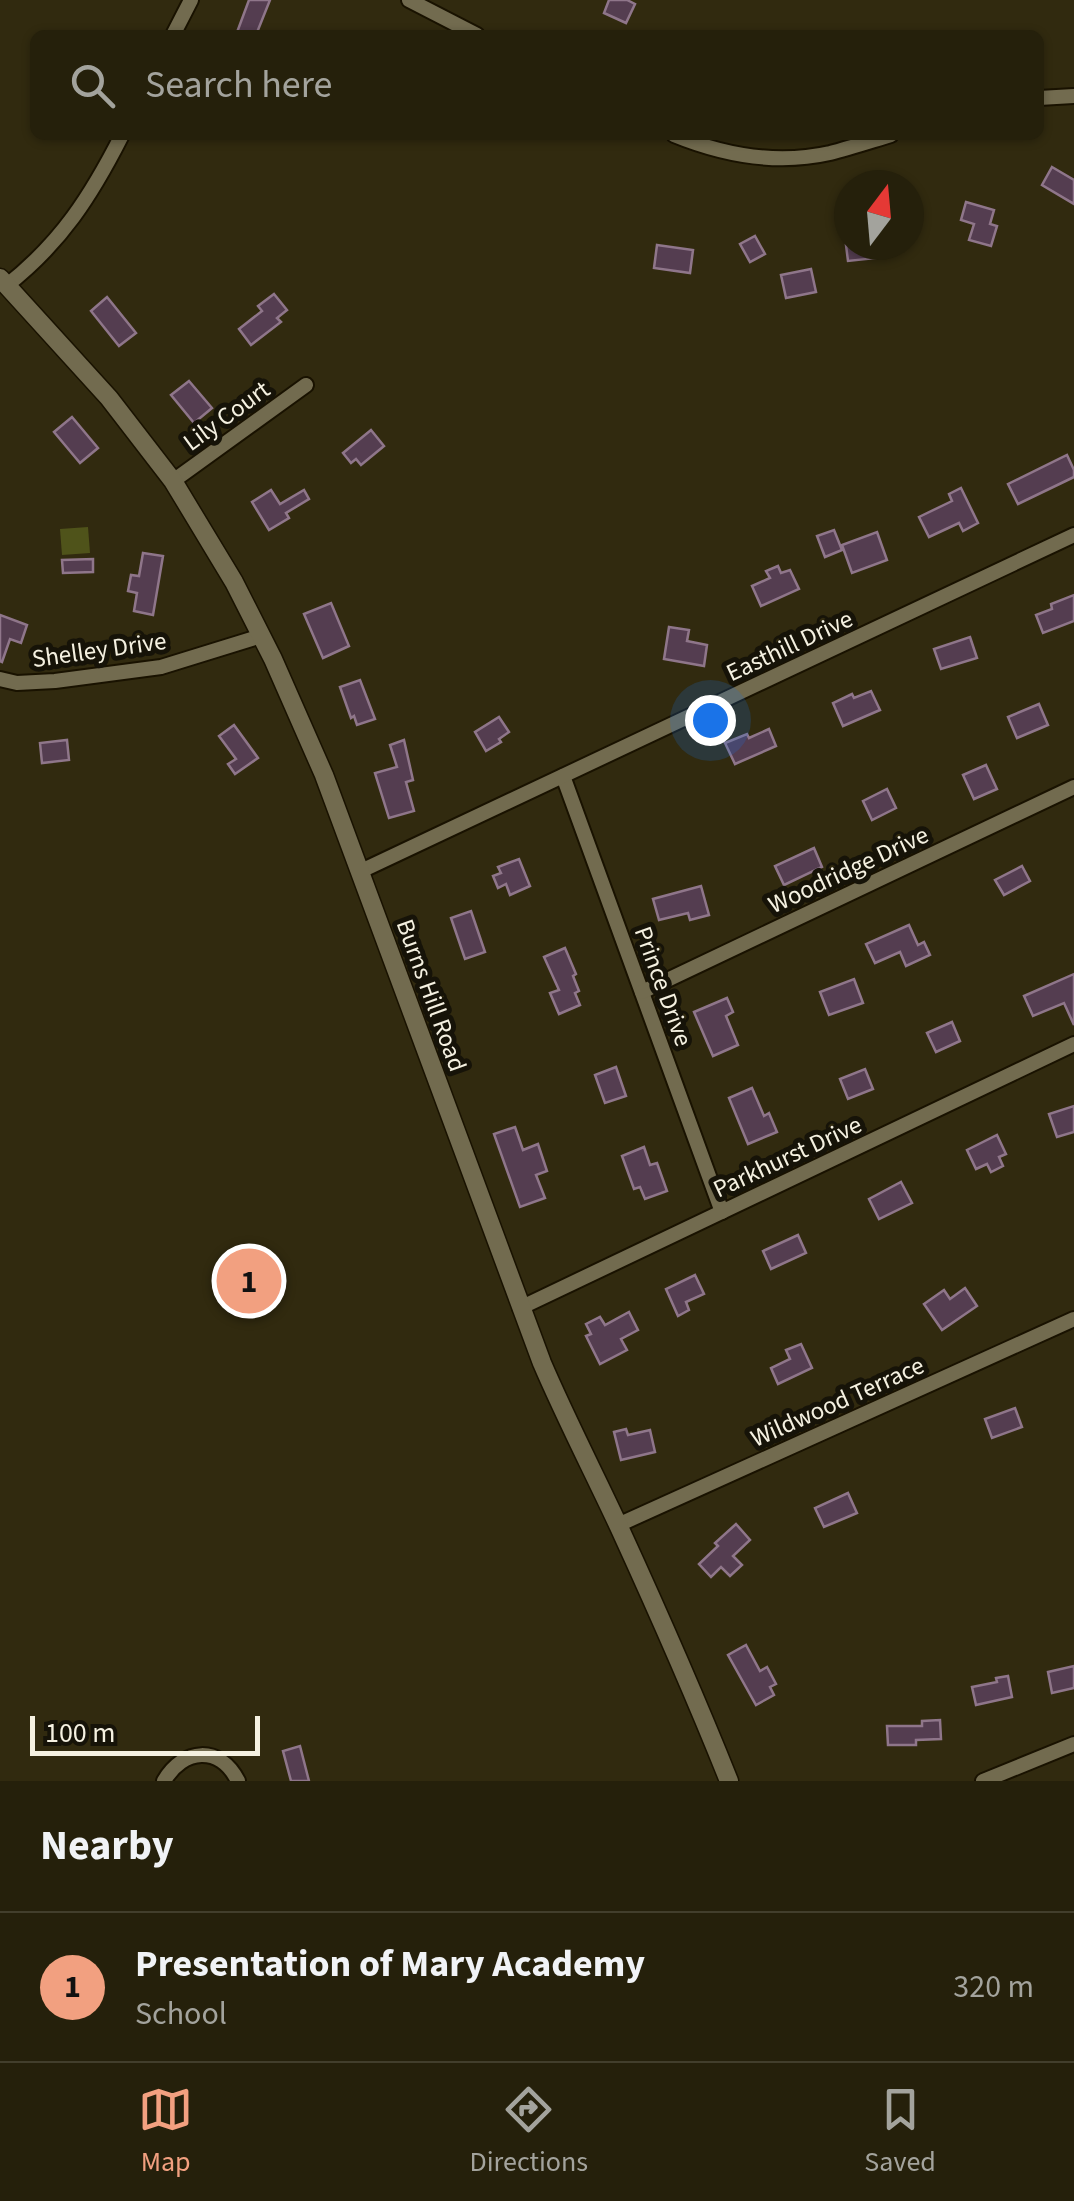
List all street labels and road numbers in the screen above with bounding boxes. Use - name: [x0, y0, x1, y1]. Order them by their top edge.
- street label: Lily Court: [176, 372, 278, 460]
- street label: Easthill Drive: [720, 601, 859, 691]
- street label: Shelley Drive: [30, 623, 169, 677]
- street label: Woodridge Drive: [762, 817, 935, 923]
- street label: Burns Hill Road: [387, 914, 475, 1077]
- street label: Prince Drive: [625, 921, 701, 1051]
- street label: Parkhurst Drive: [707, 1107, 868, 1207]
- street label: Wildwood Terrace: [745, 1348, 930, 1456]

